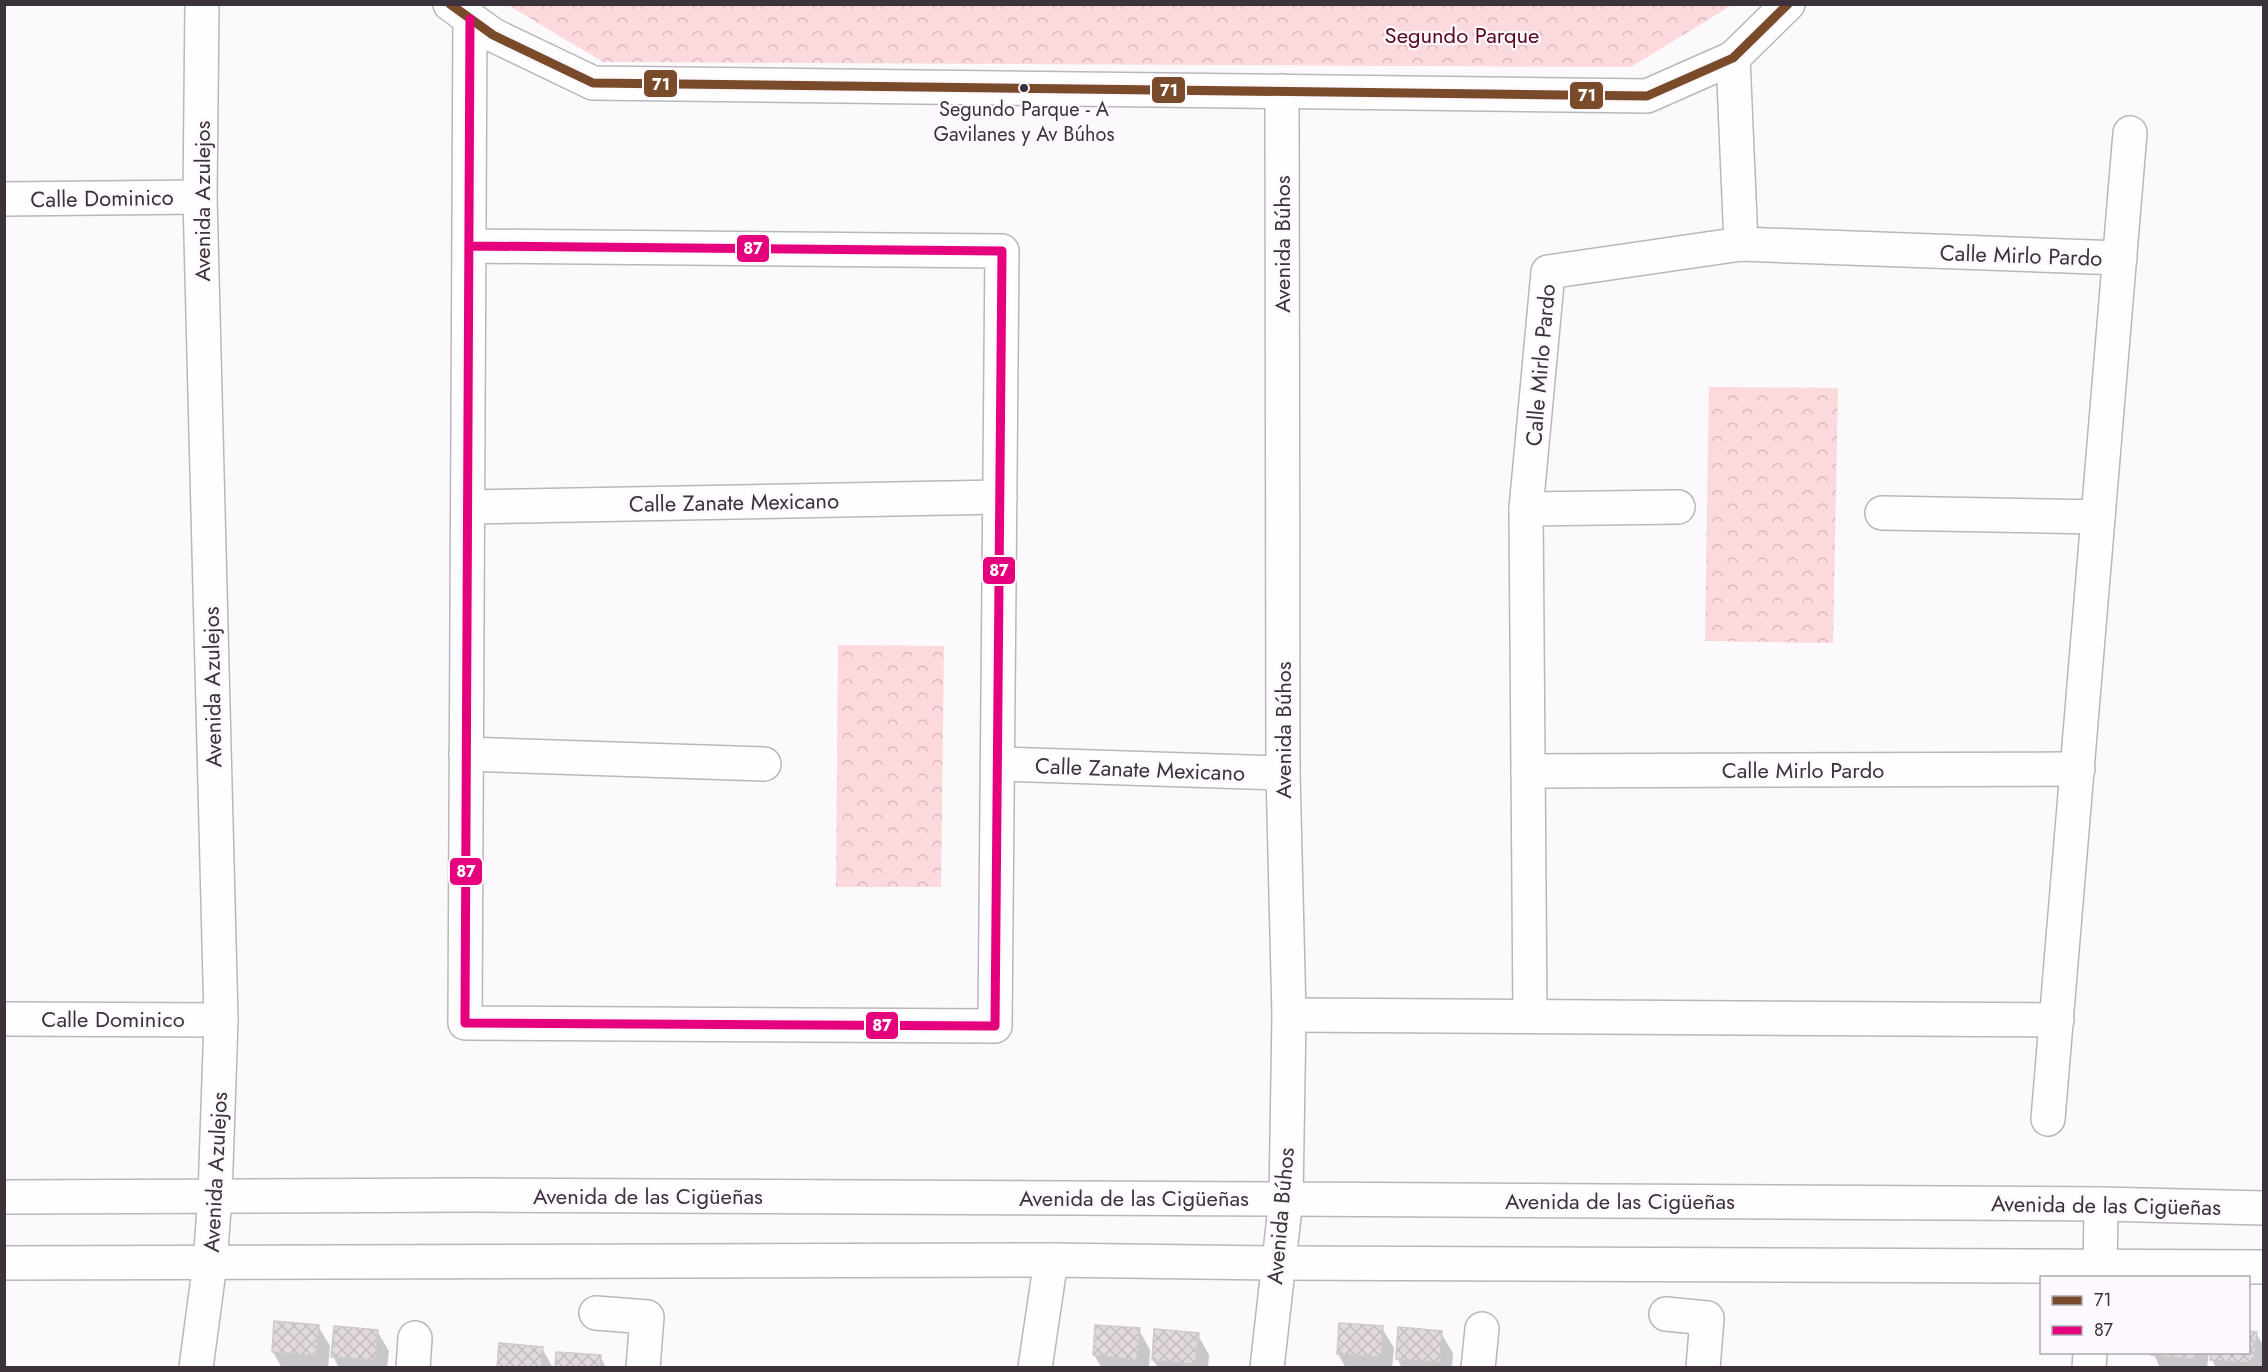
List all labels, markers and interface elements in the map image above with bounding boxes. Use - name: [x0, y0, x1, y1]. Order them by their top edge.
- park label: Segundo Parque: [1385, 19, 1539, 51]
- line badge: 71: [643, 69, 678, 98]
- text: 71: [652, 73, 670, 96]
- line badge: 71: [1151, 76, 1186, 104]
- text: 71: [1160, 79, 1178, 102]
- line badge: 71: [1569, 81, 1604, 110]
- marker: Segundo Parque - A Gavilanes y Av Búhos: [1018, 82, 1030, 94]
- text: 71: [1578, 84, 1596, 107]
- place label: Segundo Parque - A Gavilanes y Av Búhos: [933, 95, 1115, 149]
- street label: Avenida Azulejos: [186, 120, 218, 281]
- street label: Avenida Búhos: [1266, 175, 1298, 313]
- street label: Calle Dominico: [30, 181, 174, 215]
- line badge: 87: [736, 234, 770, 263]
- street label: Calle Mirlo Pardo: [1939, 236, 2103, 274]
- text: 87: [743, 237, 763, 260]
- street label: Calle Mirlo Pardo: [1517, 283, 1563, 447]
- street label: Calle Zanate Mexicano: [629, 484, 839, 520]
- line badge: 87: [982, 556, 1016, 585]
- text: 87: [989, 559, 1009, 582]
- street label: Avenida Azulejos: [195, 606, 229, 768]
- street label: Avenida Búhos: [1267, 661, 1299, 799]
- street label: Calle Zanate Mexicano: [1034, 749, 1246, 789]
- street label: Calle Mirlo Pardo: [1722, 754, 1884, 786]
- line badge: 87: [449, 857, 483, 886]
- text: 87: [456, 860, 476, 883]
- street label: Calle Dominico: [41, 1003, 185, 1035]
- line badge: 87: [865, 1011, 899, 1040]
- text: 87: [872, 1014, 892, 1037]
- street label: Avenida Azulejos: [195, 1091, 235, 1253]
- street label: Avenida Búhos: [1258, 1146, 1302, 1286]
- street label: Avenida de las Cigüeñas: [533, 1180, 763, 1212]
- street label: Avenida de las Cigüeñas: [1019, 1182, 1249, 1214]
- street label: Avenida de las Cigüeñas: [1505, 1185, 1735, 1217]
- street label: Avenida de las Cigüeñas: [1991, 1187, 2221, 1223]
- legend: [2040, 1276, 2250, 1354]
- text: 71: [2094, 1287, 2112, 1313]
- text: 87: [2094, 1317, 2114, 1343]

